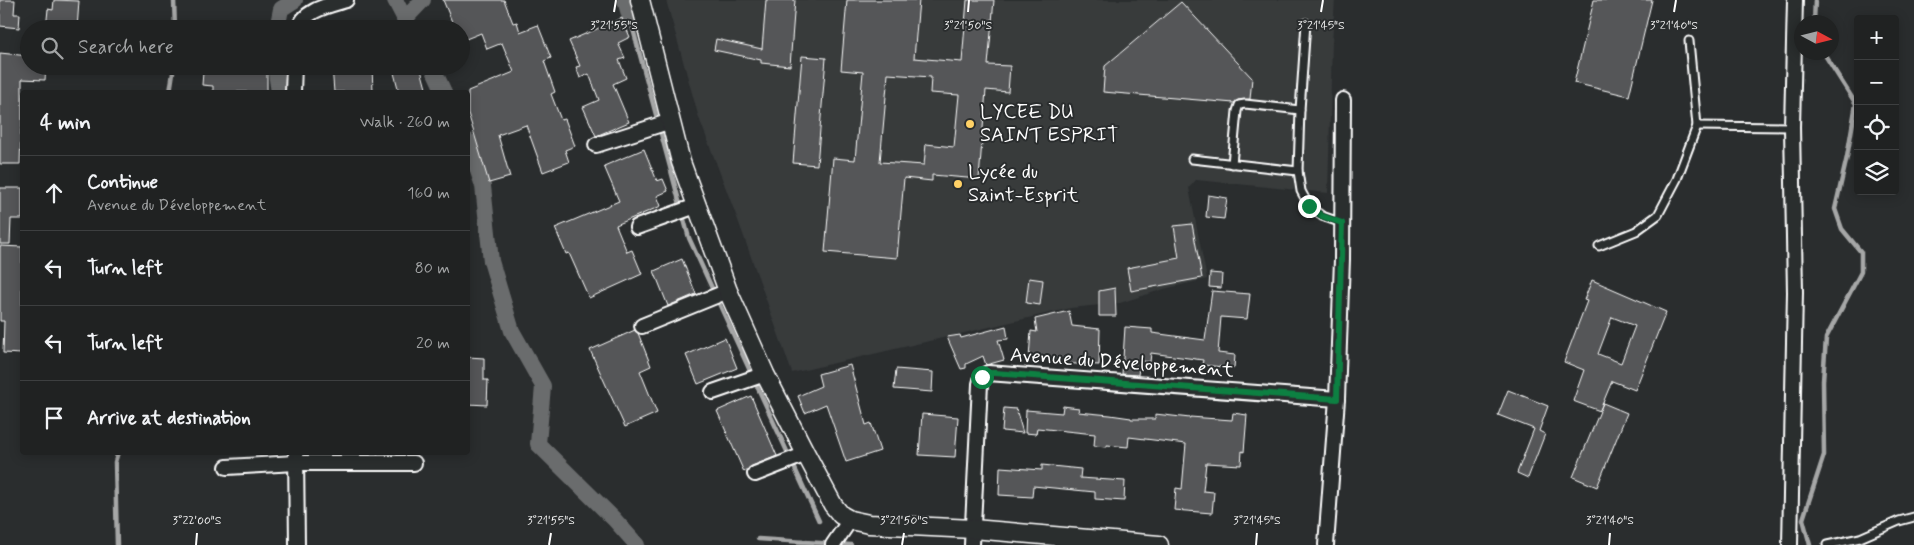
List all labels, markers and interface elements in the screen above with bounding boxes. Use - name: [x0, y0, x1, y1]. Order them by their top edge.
- north arrow: [1794, 15, 1839, 60]
- map controls: [1854, 15, 1899, 195]
- button: +: [1854, 15, 1899, 60]
- text: 3°21'55"S: [590, 18, 638, 34]
- text: 3°21'50"S: [944, 18, 992, 34]
- text: 3°21'45"S: [1297, 18, 1345, 34]
- text: 3°21'40"S: [1650, 18, 1698, 34]
- search box: [20, 20, 470, 75]
- icon: search: [38, 34, 66, 62]
- text: Search here: [78, 35, 174, 60]
- button: −: [1854, 60, 1899, 105]
- place label: LYCEE DU SAINT ESPRIT: [980, 99, 1118, 149]
- button: locate: [1854, 105, 1899, 150]
- text: 4 min: [40, 109, 91, 137]
- text: Walk · 260 m: [360, 112, 450, 133]
- marker: LYCEE DU SAINT ESPRIT: [964, 118, 976, 130]
- button: layers: [1854, 150, 1899, 195]
- place label: Lycée du Saint-Esprit: [968, 159, 1079, 209]
- text: Continue: [87, 170, 158, 195]
- marker: Lycée du Saint-Esprit: [952, 178, 964, 190]
- icon: ahead: [40, 179, 68, 207]
- text: 160 m: [407, 183, 450, 204]
- text: Avenue du Développement: [87, 195, 266, 216]
- route end: [1298, 195, 1321, 218]
- icon: left: [40, 254, 68, 282]
- text: Turn left: [87, 256, 163, 281]
- text: 80 m: [415, 258, 450, 279]
- icon: left: [40, 329, 68, 357]
- text: Turn left: [87, 331, 163, 356]
- text: 20 m: [416, 333, 450, 354]
- street label: Avenue du Développement: [1009, 342, 1235, 384]
- route start: [971, 366, 994, 389]
- icon: arrive: [40, 404, 68, 432]
- text: Arrive at destination: [87, 406, 251, 431]
- text: 3°22'00"S: [173, 513, 222, 529]
- text: 3°21'55"S: [527, 513, 575, 529]
- text: 3°21'50"S: [880, 513, 928, 529]
- text: 3°21'45"S: [1233, 513, 1281, 529]
- text: 3°21'40"S: [1586, 513, 1634, 529]

